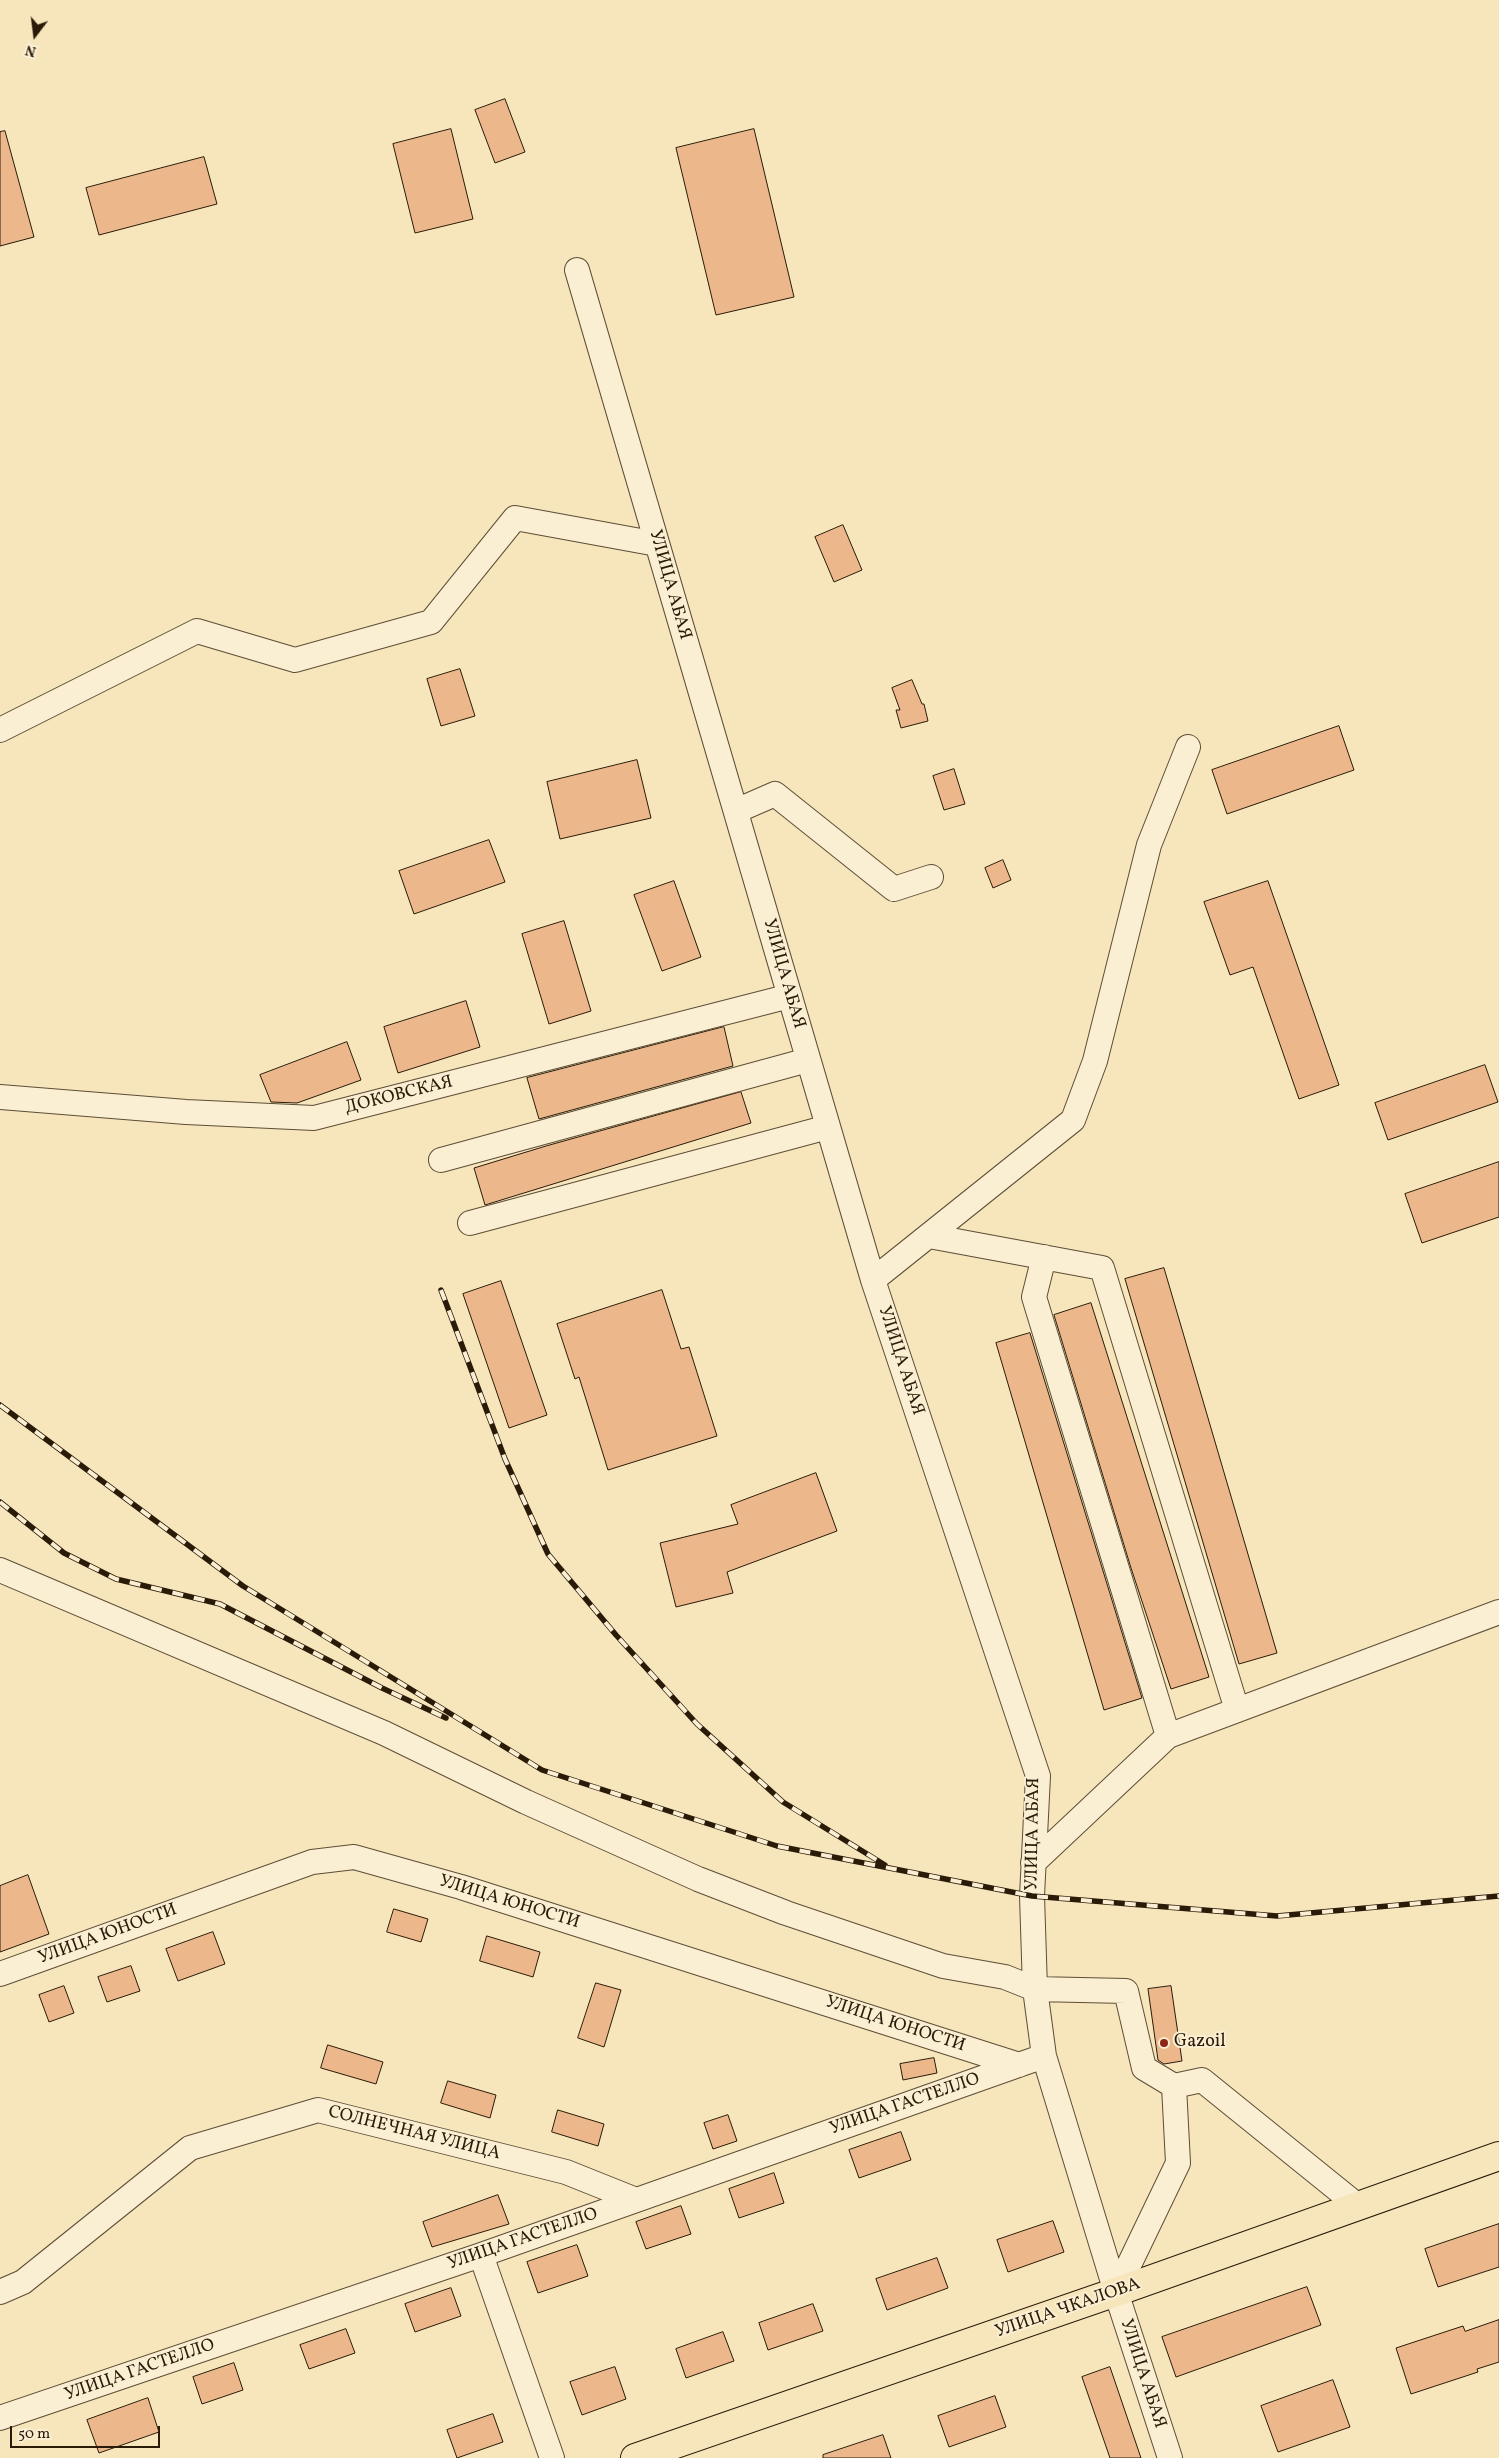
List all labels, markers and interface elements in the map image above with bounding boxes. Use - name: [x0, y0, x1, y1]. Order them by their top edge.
- north arrow: [10, 10, 60, 60]
- text: N: [24, 39, 38, 60]
- street label: УЛИЦА АБАЯ: [643, 528, 695, 642]
- street label: УЛИЦА АБАЯ: [757, 917, 809, 1031]
- street label: ДОКОВСКАЯ: [343, 1072, 455, 1120]
- street label: УЛИЦА АБАЯ: [872, 1304, 928, 1418]
- street label: УЛИЦА АБАЯ: [1022, 1777, 1046, 1891]
- street label: УЛИЦА ЮНОСТИ: [436, 1871, 582, 1935]
- street label: УЛИЦА ЮНОСТИ: [36, 1900, 180, 1970]
- street label: УЛИЦА ЮНОСТИ: [822, 1992, 968, 2058]
- place label: Gazoil: [1174, 2032, 1226, 2054]
- marker: Gazoil: [1158, 2037, 1170, 2049]
- street label: УЛИЦА ГАСТЕЛЛО: [827, 2069, 983, 2141]
- street label: СОЛНЕЧНАЯ УЛИЦА: [326, 2102, 502, 2166]
- street label: УЛИЦА ГАСТЕЛЛО: [445, 2204, 601, 2276]
- street label: УЛИЦА ЧКАЛОВА: [993, 2274, 1143, 2344]
- street label: УЛИЦА АБАЯ: [1114, 2317, 1170, 2431]
- street label: УЛИЦА ГАСТЕЛЛО: [62, 2335, 218, 2407]
- scale bar: [12, 2416, 162, 2448]
- text: 50 m: [18, 2424, 50, 2445]

